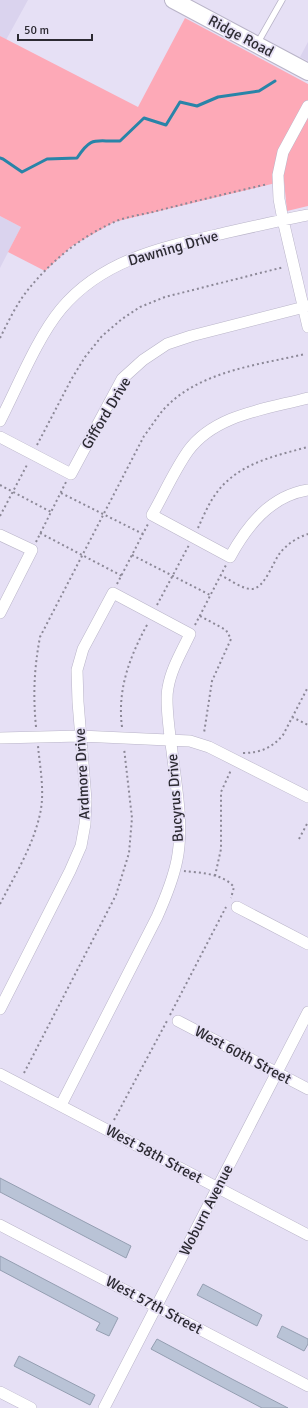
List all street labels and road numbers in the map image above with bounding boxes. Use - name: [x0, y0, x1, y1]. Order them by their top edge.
- street label: Ridge Road: [205, 11, 277, 61]
- street label: Dawning Drive: [126, 227, 220, 269]
- street label: Gifford Drive: [77, 374, 135, 452]
- street label: Ardmore Drive: [71, 728, 93, 820]
- street label: Bucyrus Drive: [163, 753, 187, 843]
- street label: West 60th Street: [192, 1022, 294, 1088]
- street label: West 58th Street: [103, 1121, 205, 1187]
- street label: Woburn Avenue: [175, 1161, 237, 1259]
- street label: West 57th Street: [103, 1272, 205, 1338]

